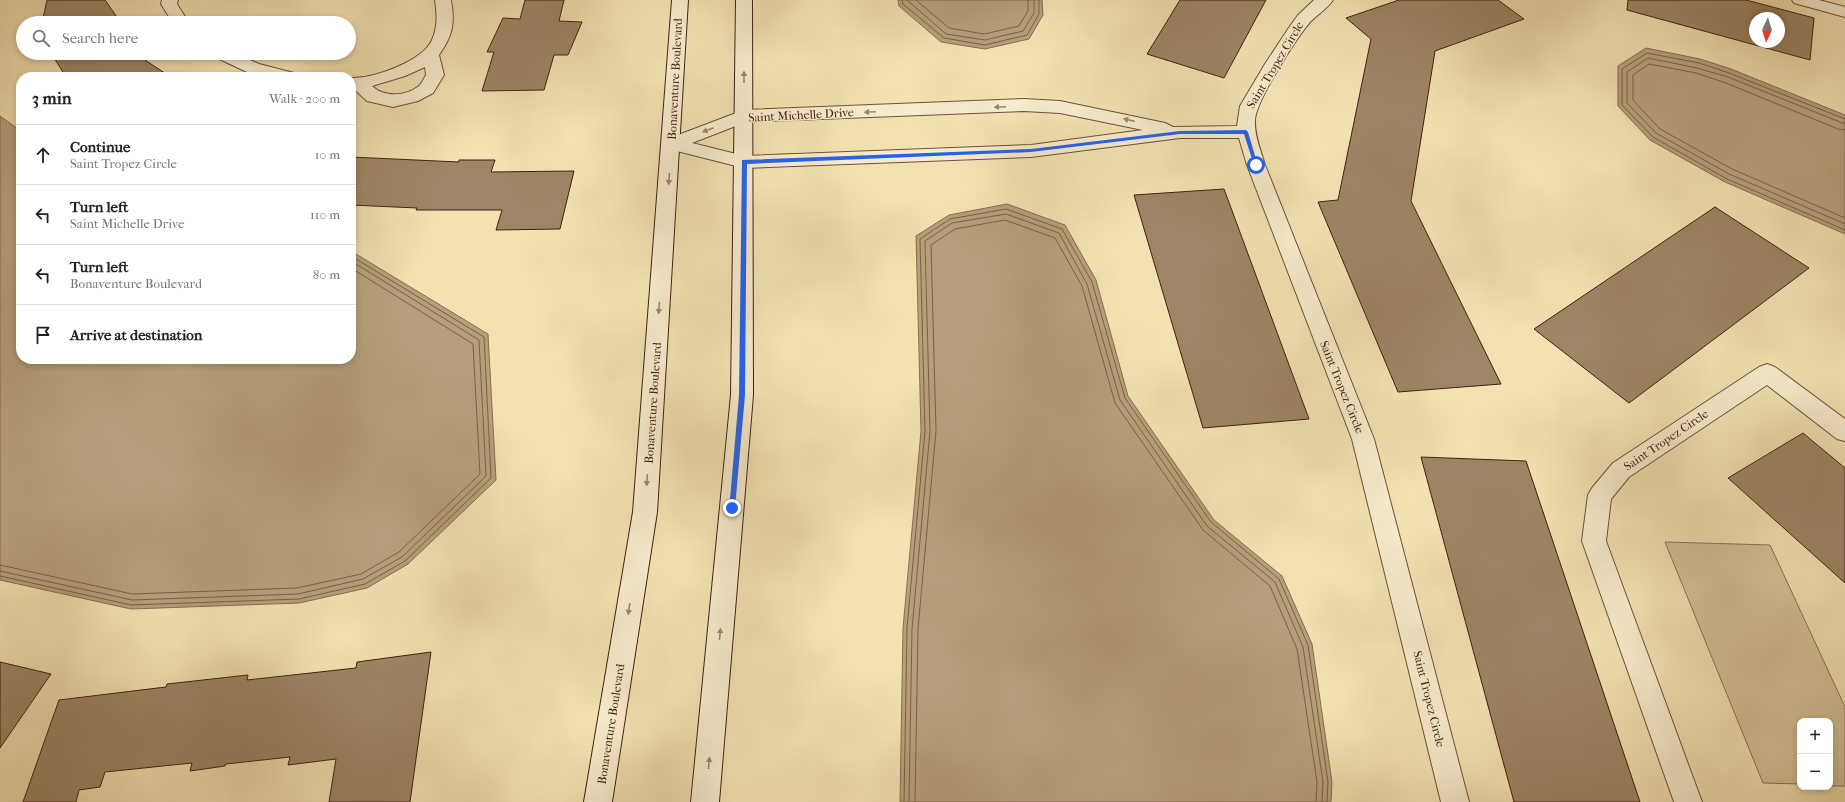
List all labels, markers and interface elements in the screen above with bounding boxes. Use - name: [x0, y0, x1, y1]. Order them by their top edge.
- north arrow: [1749, 12, 1785, 48]
- search box: [16, 16, 356, 60]
- street label: Bonaventure Boulevard: [665, 17, 685, 140]
- street label: Saint Tropez Circle: [1244, 19, 1306, 111]
- icon: search: [30, 27, 52, 49]
- text: Search here: [62, 29, 138, 47]
- one-way arrow: [741, 70, 747, 83]
- text: 3 min: [32, 88, 72, 108]
- text: Walk · 200 m: [269, 91, 340, 106]
- one-way arrow: [994, 103, 1006, 110]
- street label: Saint Michelle Drive: [748, 105, 854, 125]
- one-way arrow: [864, 108, 876, 115]
- one-way arrow: [1122, 117, 1135, 123]
- one-way arrow: [701, 128, 713, 134]
- text: Continue: [70, 138, 130, 156]
- icon: ahead: [32, 144, 54, 166]
- text: 10 m: [315, 147, 340, 162]
- text: Saint Tropez Circle: [70, 156, 177, 171]
- route start: [1247, 156, 1265, 174]
- one-way arrow: [665, 173, 672, 185]
- text: Turn left: [70, 198, 128, 216]
- icon: left: [32, 204, 54, 226]
- text: 110 m: [310, 207, 340, 222]
- text: Saint Michelle Drive: [70, 216, 184, 231]
- text: Turn left: [70, 258, 128, 276]
- icon: left: [32, 264, 54, 286]
- text: 80 m: [313, 267, 340, 282]
- text: Bonaventure Boulevard: [70, 276, 202, 291]
- one-way arrow: [656, 302, 663, 314]
- icon: arrive: [32, 324, 54, 346]
- text: Arrive at destination: [70, 326, 202, 344]
- street label: Saint Tropez Circle: [1317, 339, 1367, 435]
- street label: Bonaventure Boulevard: [642, 341, 664, 464]
- street label: Saint Tropez Circle: [1621, 407, 1711, 473]
- one-way arrow: [644, 474, 651, 486]
- route end: [723, 499, 741, 517]
- one-way arrow: [626, 602, 632, 615]
- one-way arrow: [717, 628, 724, 640]
- street label: Saint Tropez Circle: [1410, 649, 1448, 749]
- street label: Bonaventure Boulevard: [595, 662, 628, 785]
- map controls: [1797, 718, 1833, 790]
- button: +: [1797, 718, 1833, 754]
- button: −: [1797, 754, 1833, 790]
- one-way arrow: [705, 757, 712, 769]

